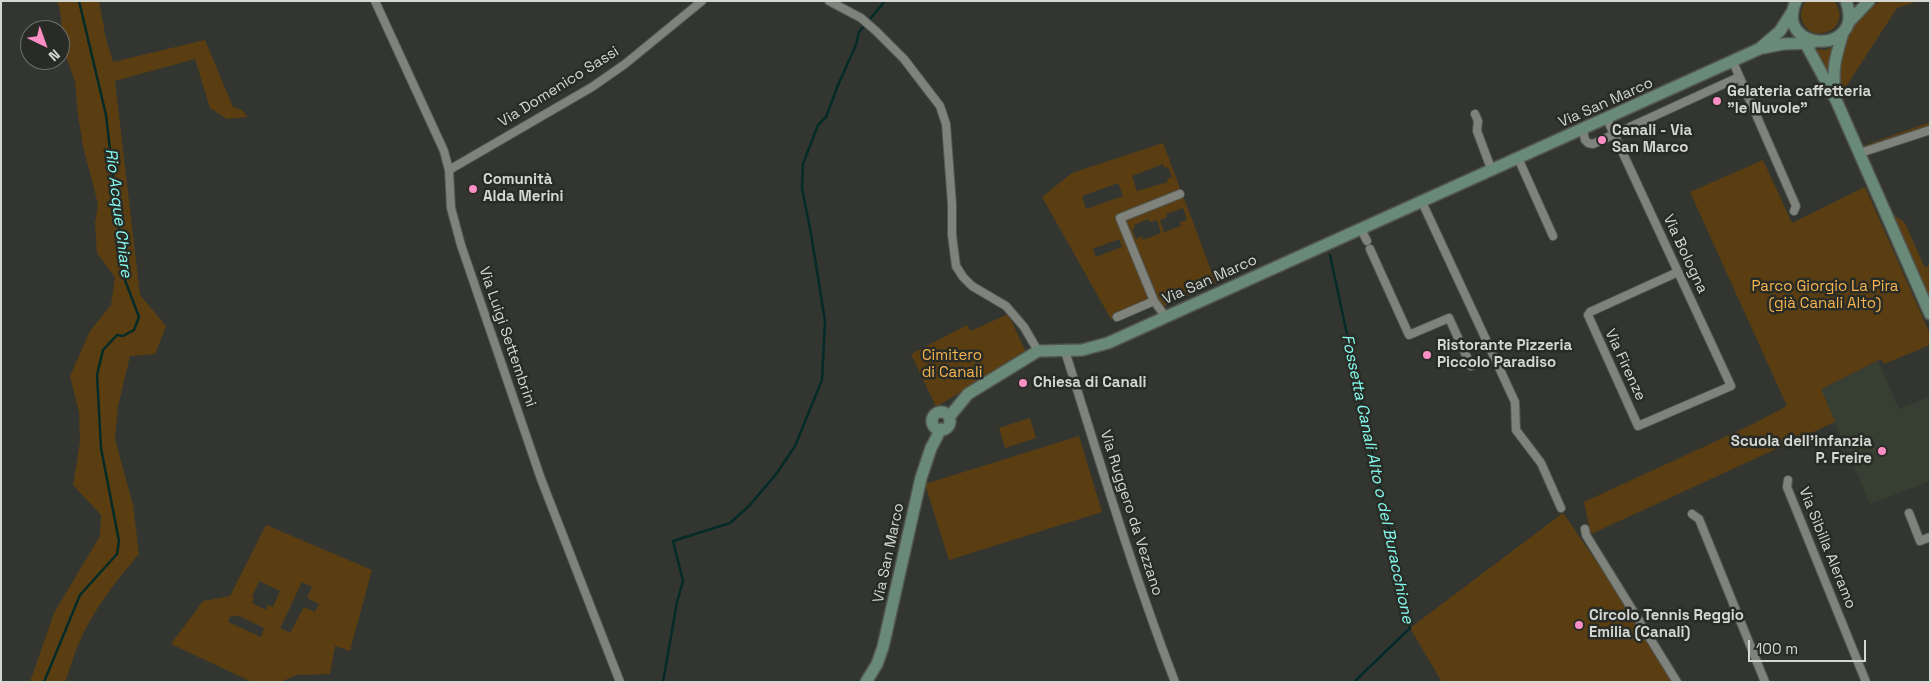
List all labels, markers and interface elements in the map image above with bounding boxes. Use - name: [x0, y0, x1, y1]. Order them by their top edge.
- north arrow: [20, 20, 70, 70]
- street label: Via Domenico Sassi: [495, 43, 623, 131]
- text: N: [45, 46, 64, 65]
- street label: Via San Marco: [1556, 74, 1656, 132]
- place label: Gelateria caffetteria "le Nuvole": [1727, 83, 1871, 118]
- marker: Gelateria caffetteria "le Nuvole": [1711, 95, 1723, 107]
- place label: Canali - Via San Marco: [1612, 122, 1692, 157]
- marker: Canali - Via San Marco: [1596, 134, 1608, 146]
- water label: Rio Acque Chiare: [101, 147, 135, 279]
- place label: Comunità Alda Merini: [483, 171, 564, 206]
- marker: Comunità Alda Merini: [467, 183, 479, 195]
- street label: Via Bologna: [1659, 212, 1711, 296]
- street label: Via San Marco: [1160, 251, 1260, 309]
- street label: Via Luigi Settembrini: [475, 265, 539, 409]
- park label: Parco Giorgio La Pira (già Canali Alto): [1752, 278, 1898, 313]
- street label: Via Firenze: [1601, 326, 1649, 404]
- water label: Fossetta Canali Alto o del Buracchione: [1337, 333, 1417, 625]
- place label: Ristorante Pizzeria Piccolo Paradiso: [1437, 337, 1572, 372]
- park label: Cimitero di Canali: [922, 347, 982, 382]
- marker: Ristorante Pizzeria Piccolo Paradiso: [1421, 349, 1433, 361]
- place label: Chiesa di Canali: [1033, 374, 1146, 392]
- marker: Chiesa di Canali: [1017, 377, 1029, 389]
- street label: Via Ruggero da Vezzano: [1096, 428, 1166, 598]
- place label: Scuola dell'infanzia P. Freire: [1731, 433, 1872, 468]
- marker: Scuola dell'infanzia P. Freire: [1876, 445, 1888, 457]
- street label: Via Sibilla Aleramo: [1794, 485, 1860, 611]
- street label: Via San Marco: [870, 501, 908, 605]
- place label: Circolo Tennis Reggio Emilia (Canali): [1589, 607, 1744, 642]
- marker: Circolo Tennis Reggio Emilia (Canali): [1573, 619, 1585, 631]
- scale bar: [1751, 630, 1868, 662]
- text: 100 m: [1756, 639, 1798, 658]

